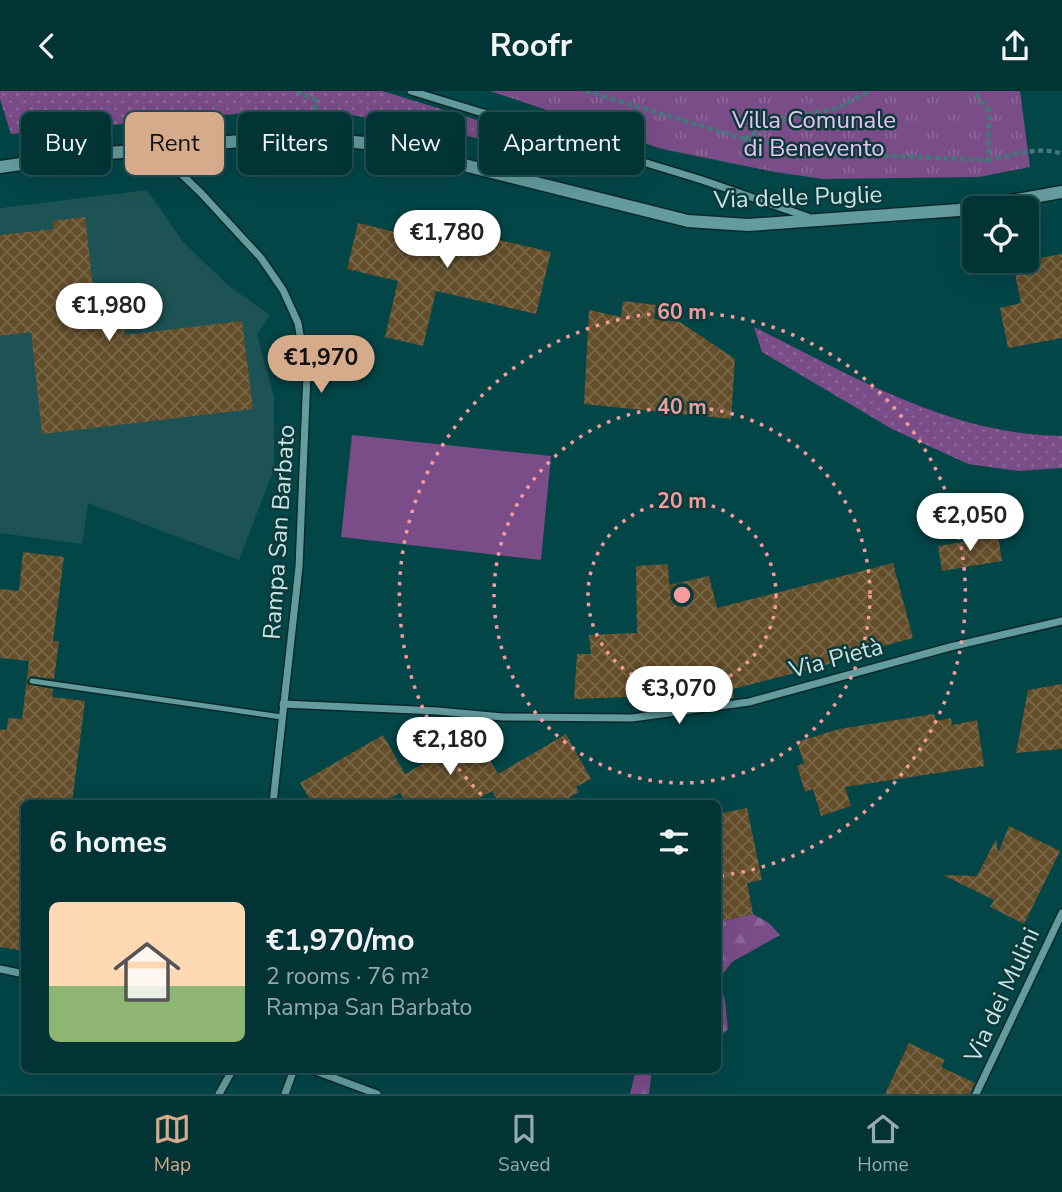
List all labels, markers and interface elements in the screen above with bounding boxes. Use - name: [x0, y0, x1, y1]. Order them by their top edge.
- text: Roofr: [490, 24, 572, 67]
- icon: back: [28, 27, 66, 65]
- icon: share: [996, 27, 1034, 65]
- park label: Villa Comunale di Benevento: [731, 104, 896, 164]
- chip: Buy: [21, 112, 111, 175]
- chip: Rent: [125, 112, 224, 175]
- chip: Filters: [238, 112, 352, 175]
- chip: New: [366, 112, 465, 175]
- chip: Apartment: [479, 112, 644, 175]
- street label: Via delle Puglie: [712, 178, 883, 216]
- map controls: [962, 196, 1039, 273]
- button: locate: [962, 196, 1039, 273]
- pin: €1,780: [390, 211, 504, 270]
- text: €1,780: [410, 217, 484, 248]
- pin: €1,980: [52, 283, 166, 343]
- text: €1,980: [72, 290, 146, 321]
- text: 60 m: [657, 298, 707, 326]
- pin: €1,970: [264, 335, 378, 395]
- text: €1,970: [284, 342, 358, 373]
- text: 40 m: [657, 393, 707, 421]
- street label: Rampa San Barbato: [256, 423, 302, 641]
- text: 20 m: [657, 487, 707, 515]
- pin: €2,050: [913, 493, 1027, 553]
- text: €2,050: [933, 500, 1007, 531]
- centre of rings: [670, 583, 694, 607]
- street label: Via Pietà: [785, 630, 886, 686]
- pin: €3,070: [622, 667, 736, 726]
- text: €3,070: [642, 673, 716, 704]
- pin: €2,180: [393, 717, 507, 777]
- text: €2,180: [413, 724, 487, 755]
- text: 6 homes: [49, 822, 167, 863]
- icon: filters: [655, 823, 693, 861]
- text: €1,970/mo: [266, 920, 415, 961]
- street label: Via dei Mulini: [956, 922, 1047, 1069]
- icon: home: [105, 930, 189, 1014]
- text: 2 rooms · 76 m²: [266, 961, 429, 992]
- text: Rampa San Barbato: [266, 992, 472, 1023]
- tab: Map: [153, 1110, 191, 1178]
- tab: Saved: [498, 1110, 551, 1178]
- tab: Home: [857, 1110, 909, 1178]

